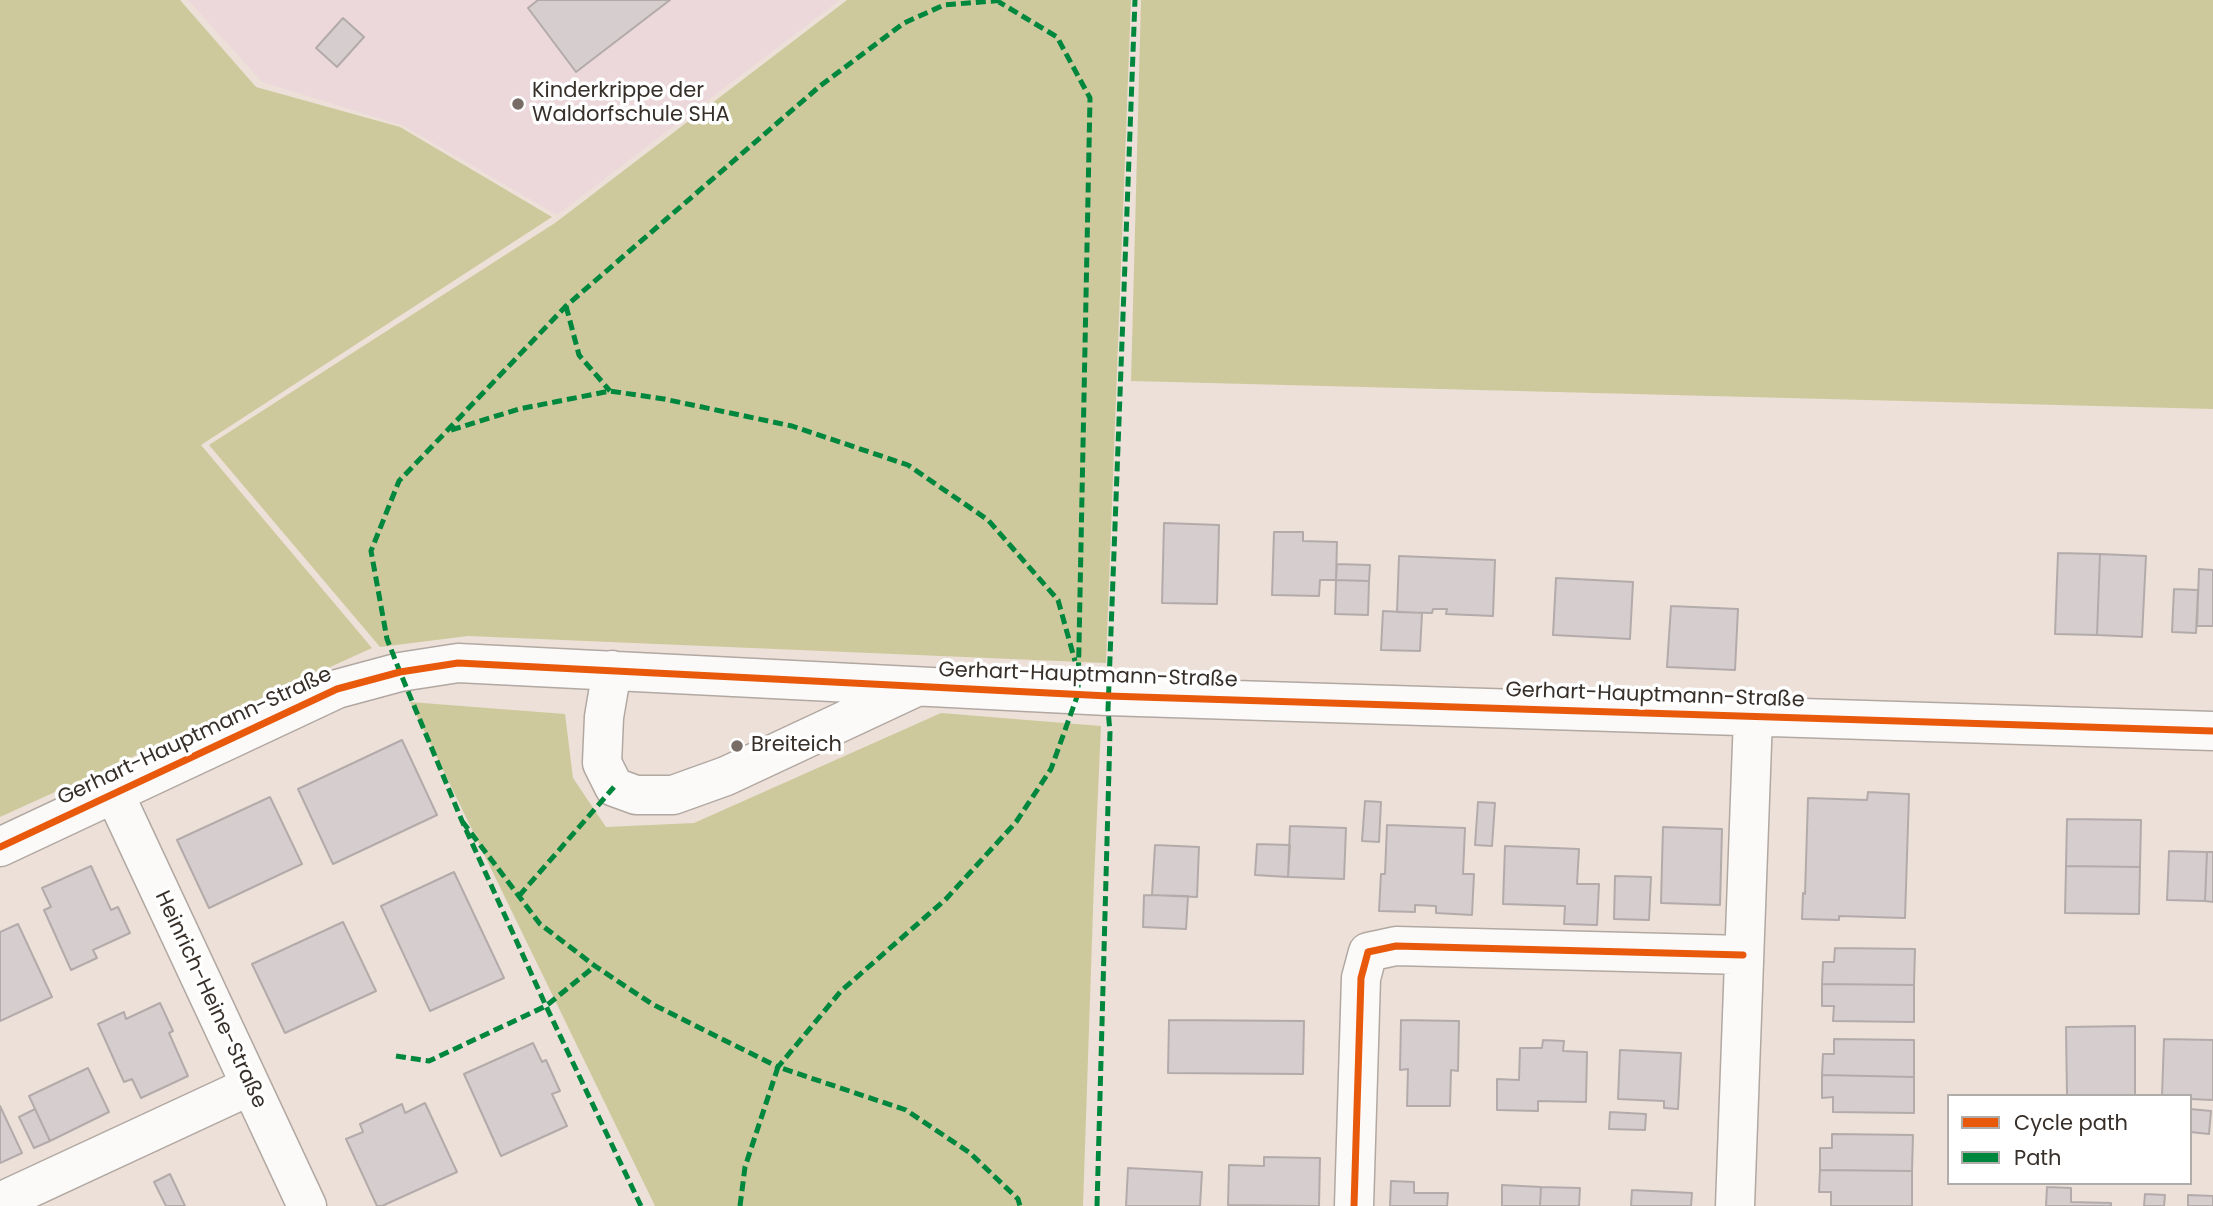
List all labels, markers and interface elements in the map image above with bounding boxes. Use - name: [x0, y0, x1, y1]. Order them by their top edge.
- place label: Kinderkrippe der Waldorfschule SHA: [532, 79, 730, 129]
- marker: Kinderkrippe der Waldorfschule SHA: [510, 96, 526, 112]
- street label: Gerhart-Hauptmann-Straße: [938, 658, 1238, 694]
- street label: Gerhart-Hauptmann-Straße: [54, 662, 336, 812]
- street label: Gerhart-Hauptmann-Straße: [1505, 678, 1805, 714]
- place label: Breiteich: [751, 733, 842, 759]
- marker: Breiteich: [729, 738, 745, 754]
- street label: Heinrich-Heine-Straße: [149, 887, 271, 1113]
- legend: [1947, 1094, 2192, 1185]
- text: Cycle path: [2014, 1108, 2128, 1137]
- text: Path: [2014, 1143, 2061, 1172]

